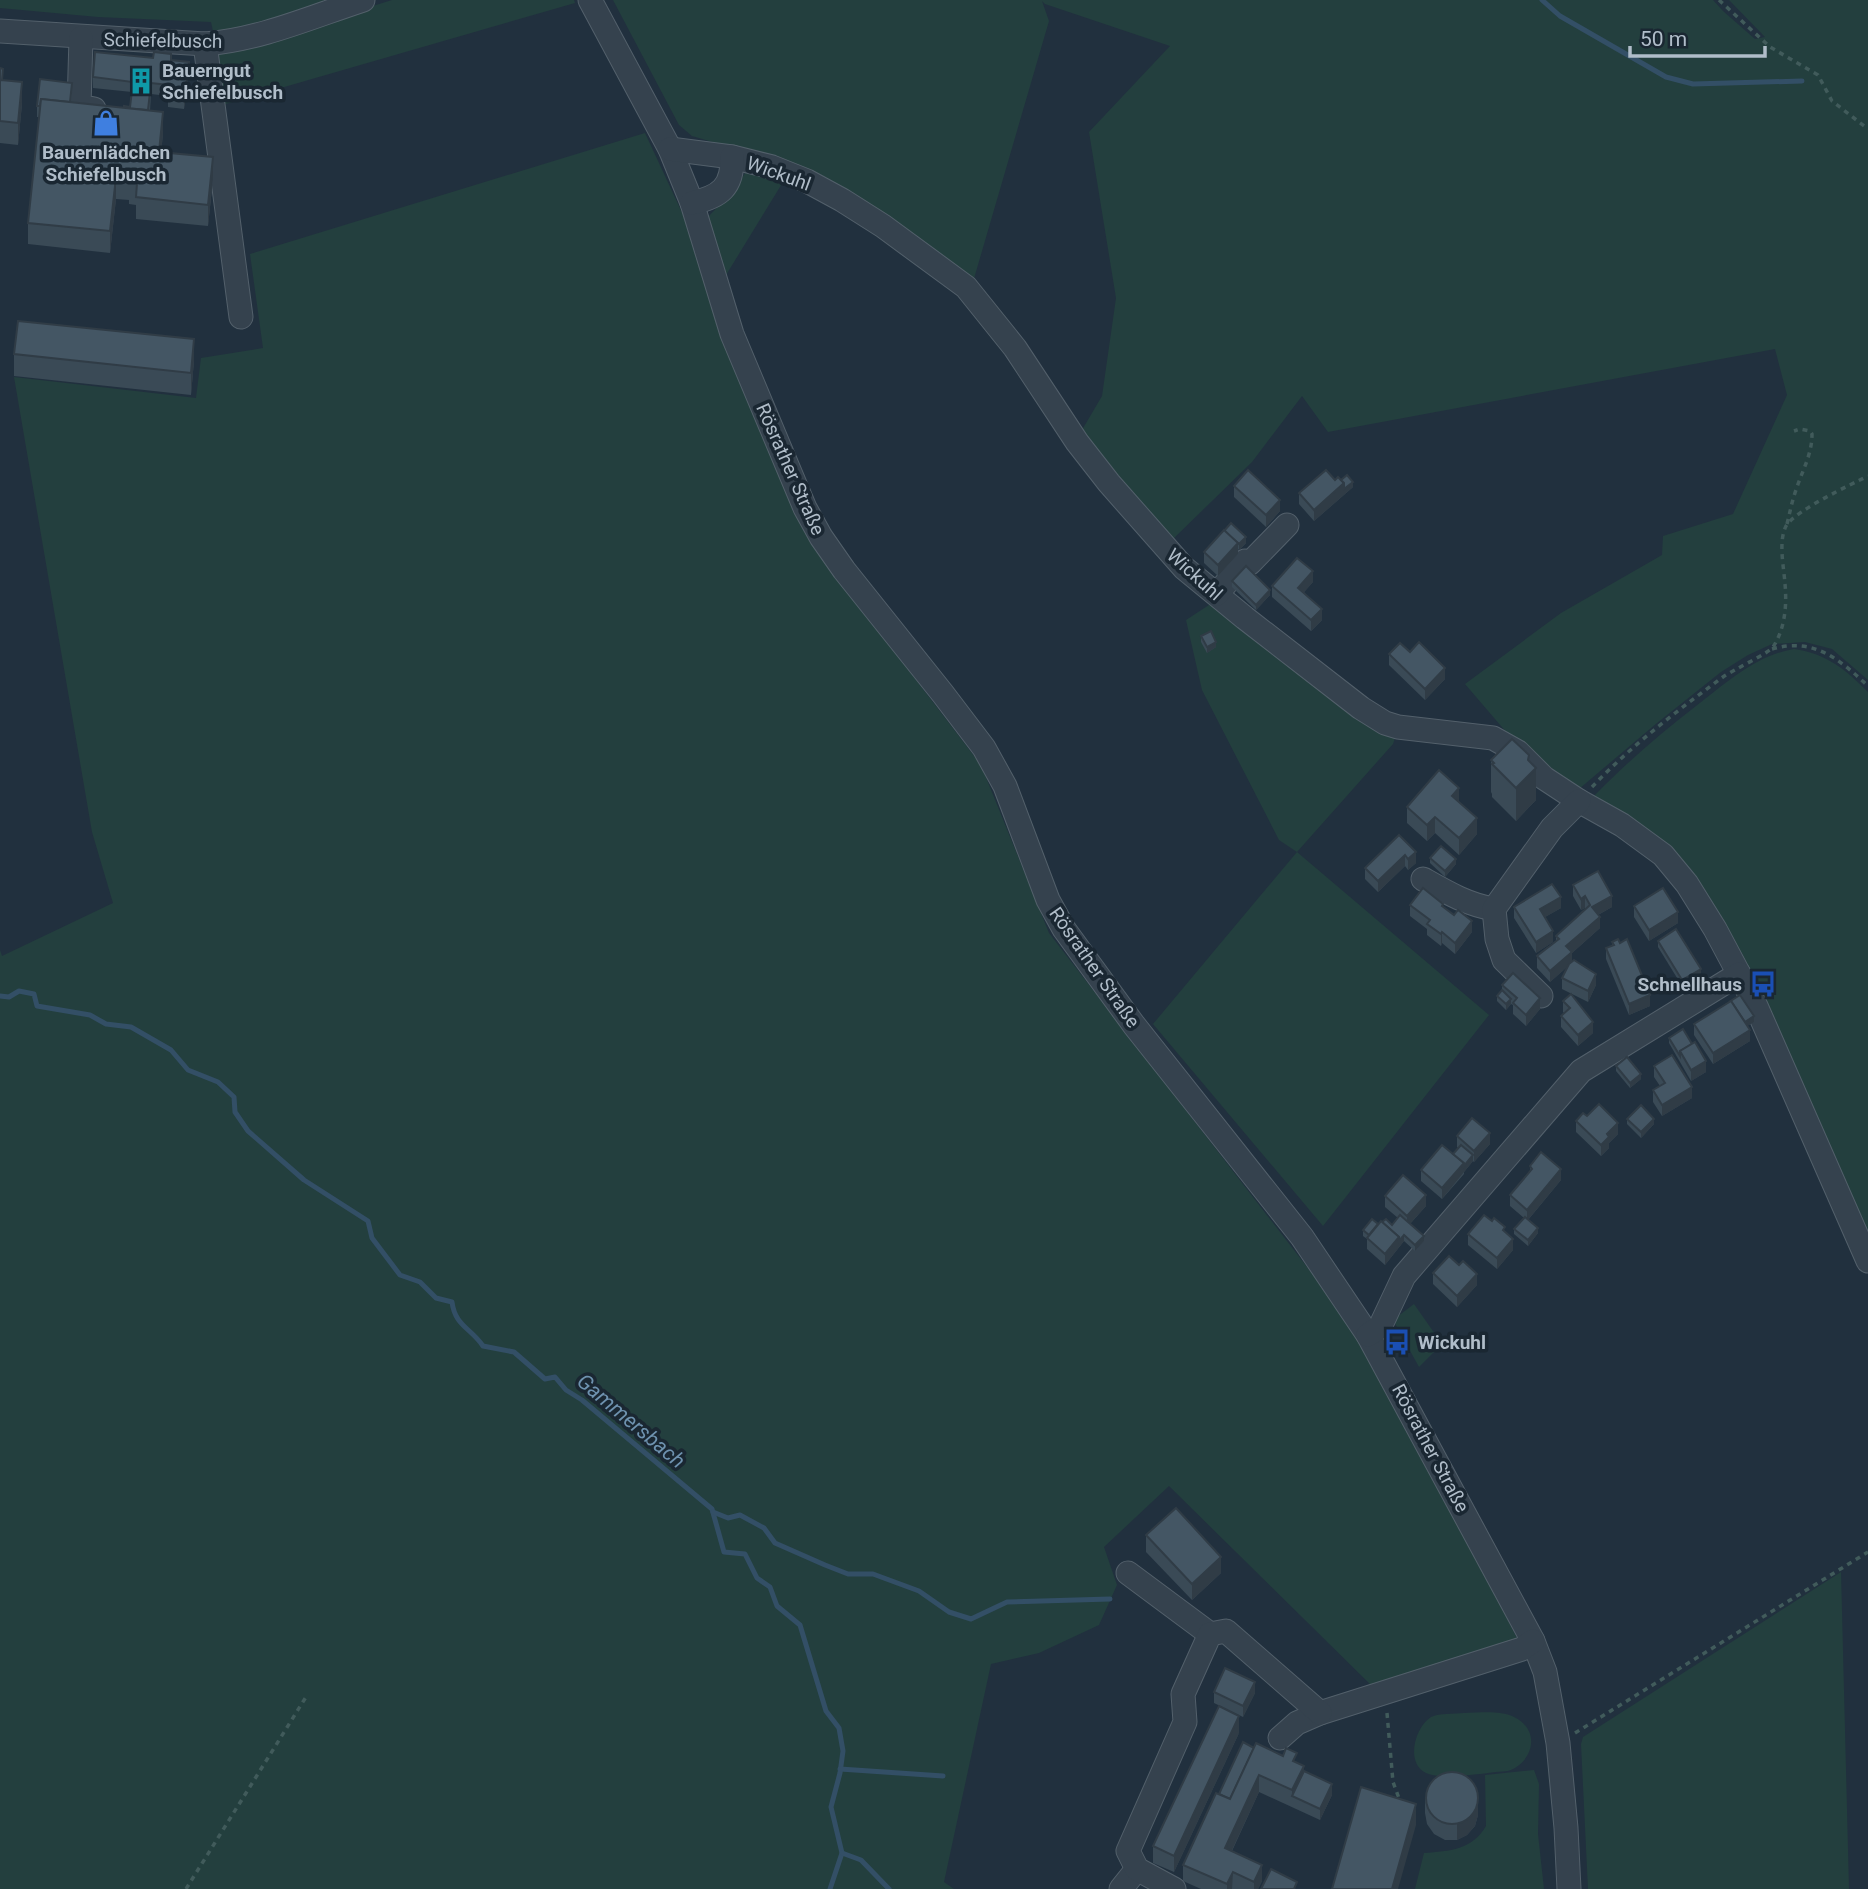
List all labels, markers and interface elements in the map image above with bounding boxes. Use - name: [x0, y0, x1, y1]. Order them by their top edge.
- scale bar: [1630, 14, 1765, 58]
- text: 50 m: [1640, 27, 1687, 51]
- street label: Schiefelbusch: [103, 28, 223, 53]
- place label: Bauerngut Schiefelbusch: [162, 59, 283, 104]
- building icon: Bauerngut Schiefelbusch: [126, 66, 156, 96]
- shop icon: Bauernlädchen Schiefelbusch: [91, 108, 121, 138]
- place label: Bauernlädchen Schiefelbusch: [42, 141, 170, 186]
- street label: Wickuhl: [744, 151, 814, 196]
- street label: Rösrather Straße: [751, 400, 830, 539]
- street label: Wickuhl: [1162, 544, 1227, 605]
- street label: Rösrather Straße: [1044, 903, 1145, 1032]
- bus stop icon: Schnellhaus: [1748, 969, 1778, 999]
- place label: Schnellhaus: [1638, 973, 1742, 996]
- bus stop icon: Wickuhl: [1382, 1327, 1412, 1357]
- place label: Wickuhl: [1418, 1331, 1486, 1354]
- water label: Gammersbach: [572, 1369, 690, 1473]
- street label: Rösrather Straße: [1387, 1380, 1474, 1516]

